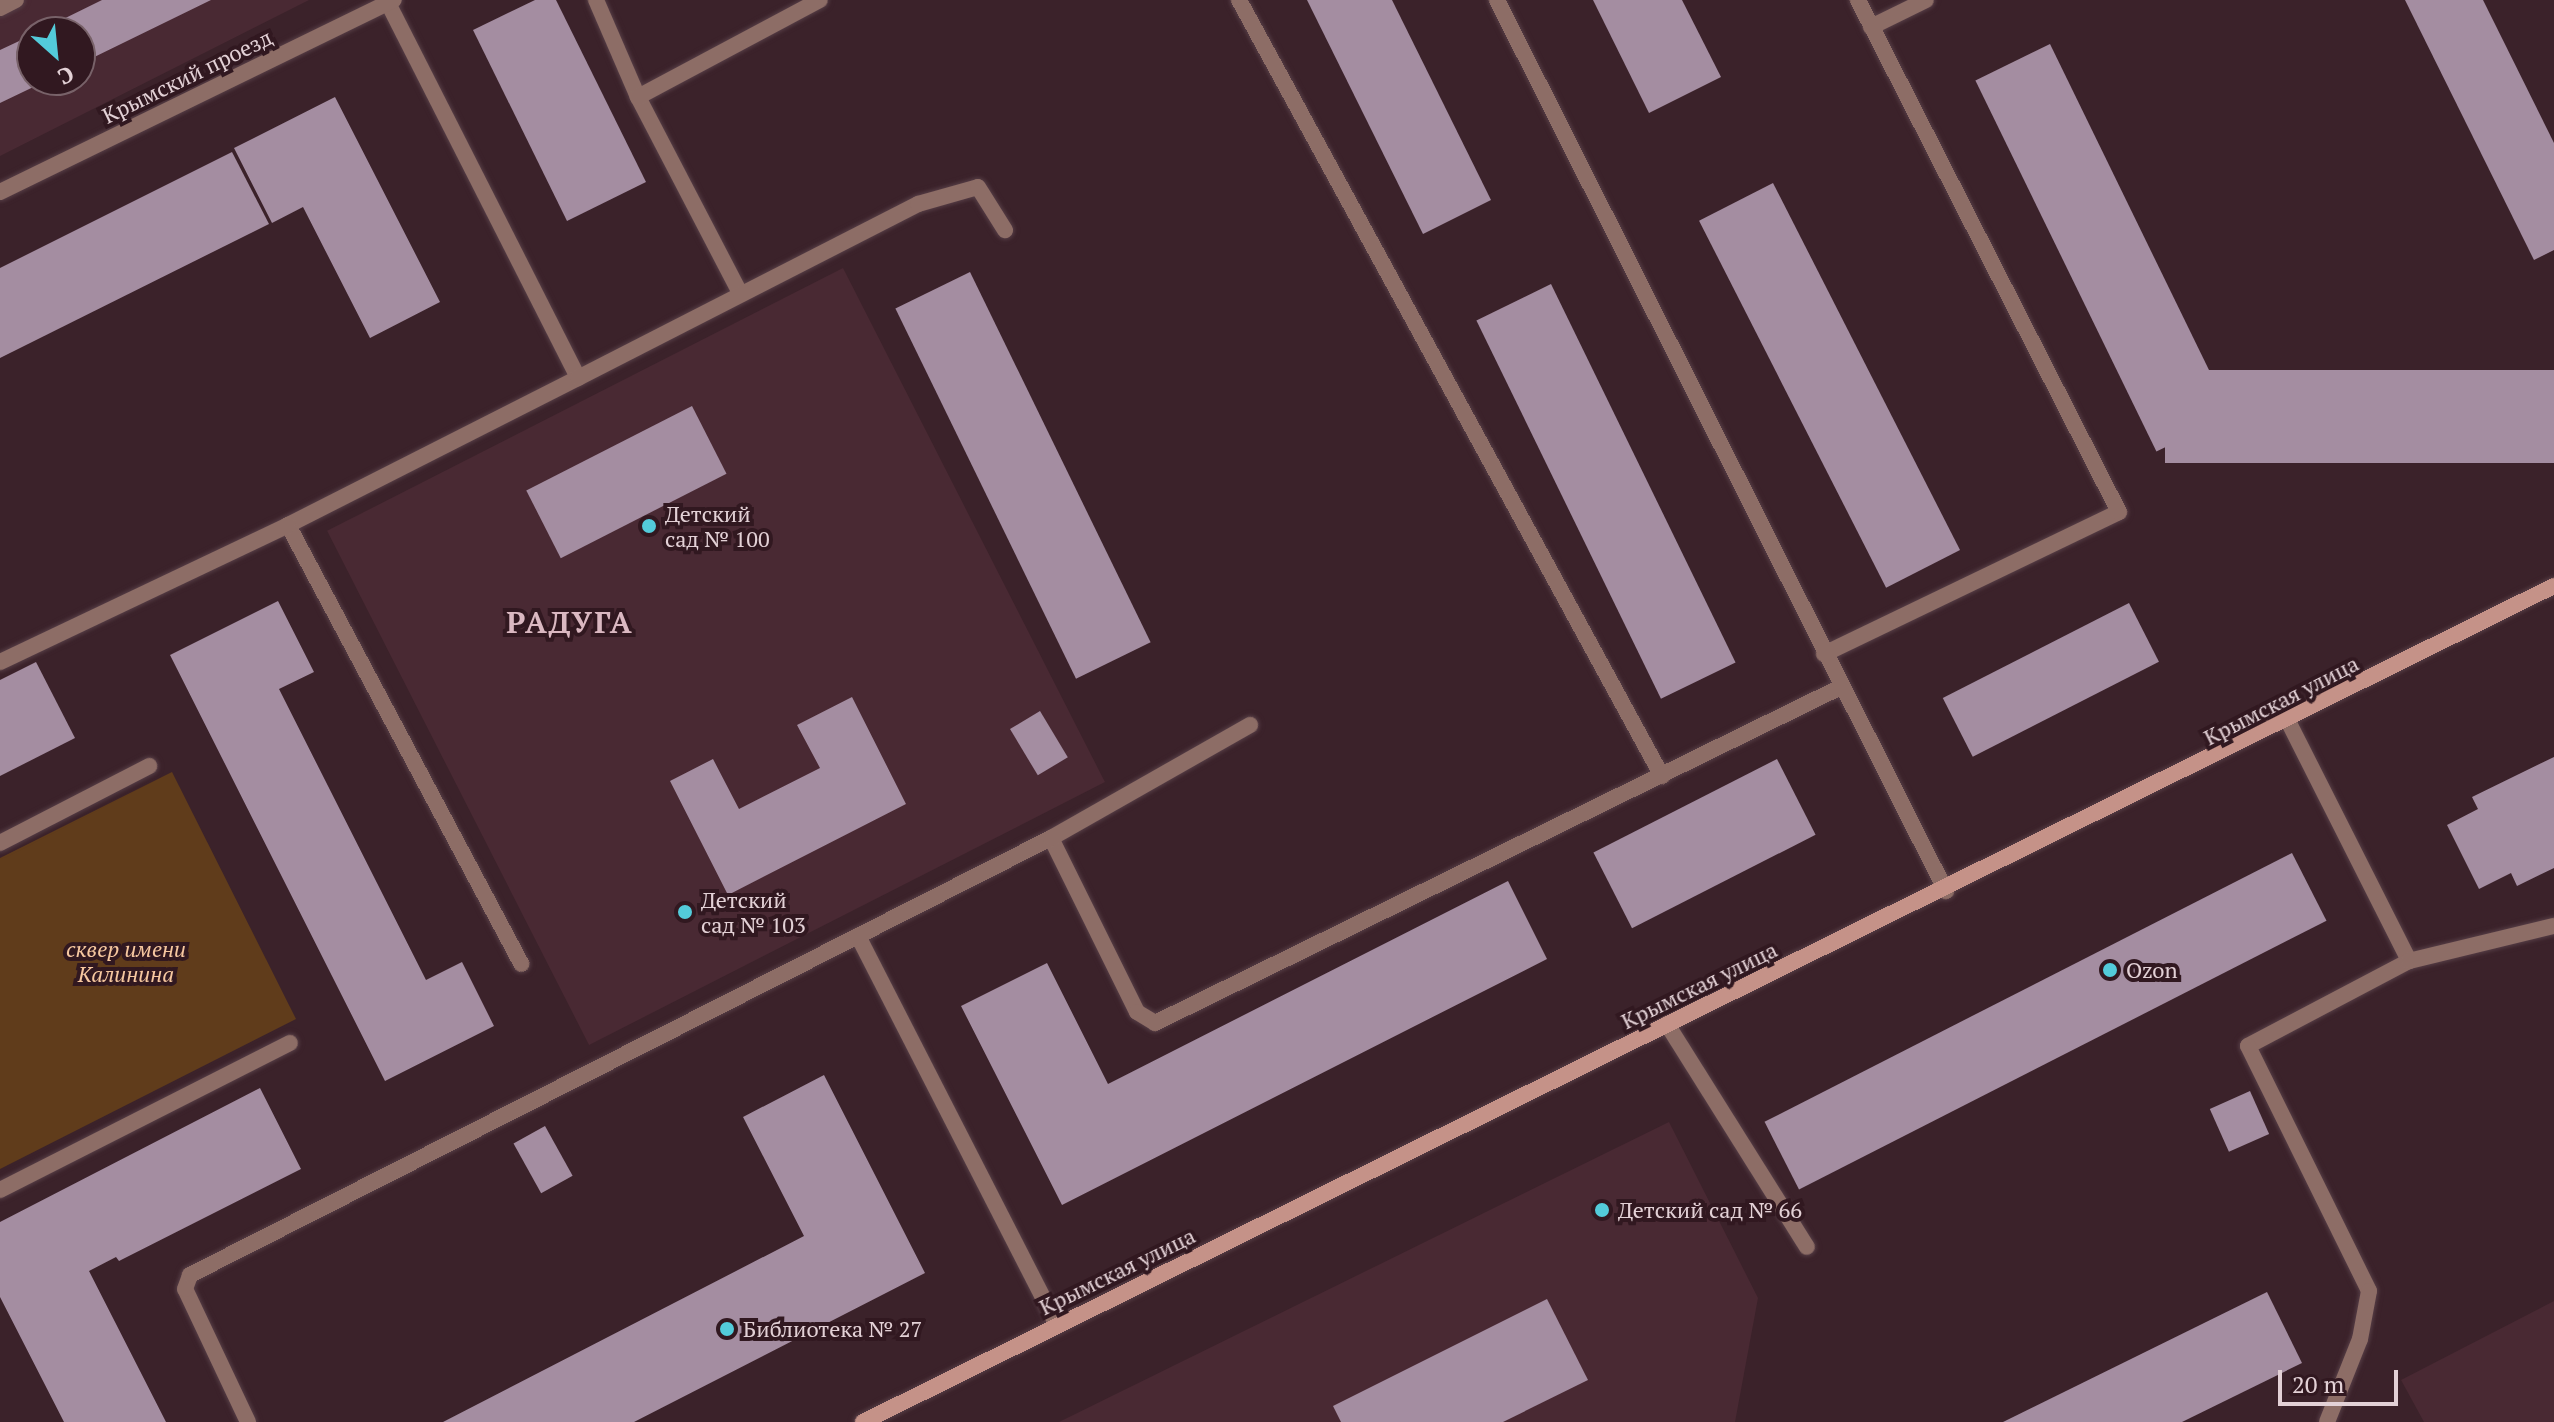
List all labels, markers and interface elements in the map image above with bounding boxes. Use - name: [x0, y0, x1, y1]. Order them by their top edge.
- north arrow: [16, 16, 96, 96]
- street label: Крымский проезд: [98, 23, 276, 129]
- text: С: [53, 60, 79, 92]
- place label: Детский сад № 100: [665, 500, 770, 552]
- marker: Детский сад № 100: [640, 517, 658, 535]
- district label: РАДУГА: [506, 604, 634, 640]
- street label: Крымская улица: [2199, 650, 2363, 750]
- place label: Детский сад № 103: [701, 886, 806, 938]
- marker: Детский сад № 103: [676, 903, 694, 921]
- park label: сквер имени Калинина: [66, 935, 186, 986]
- street label: Крымская улица: [1617, 936, 1781, 1034]
- place label: Ozon: [2126, 957, 2178, 983]
- marker: Ozon: [2101, 961, 2119, 979]
- place label: Детский сад № 66: [1618, 1197, 1802, 1223]
- marker: Детский сад № 66: [1593, 1201, 1611, 1219]
- street label: Крымская улица: [1035, 1222, 1199, 1320]
- place label: Библиотека № 27: [743, 1316, 922, 1342]
- marker: Библиотека № 27: [718, 1320, 736, 1338]
- scale bar: [2282, 1354, 2402, 1404]
- text: 20 m: [2292, 1368, 2344, 1400]

